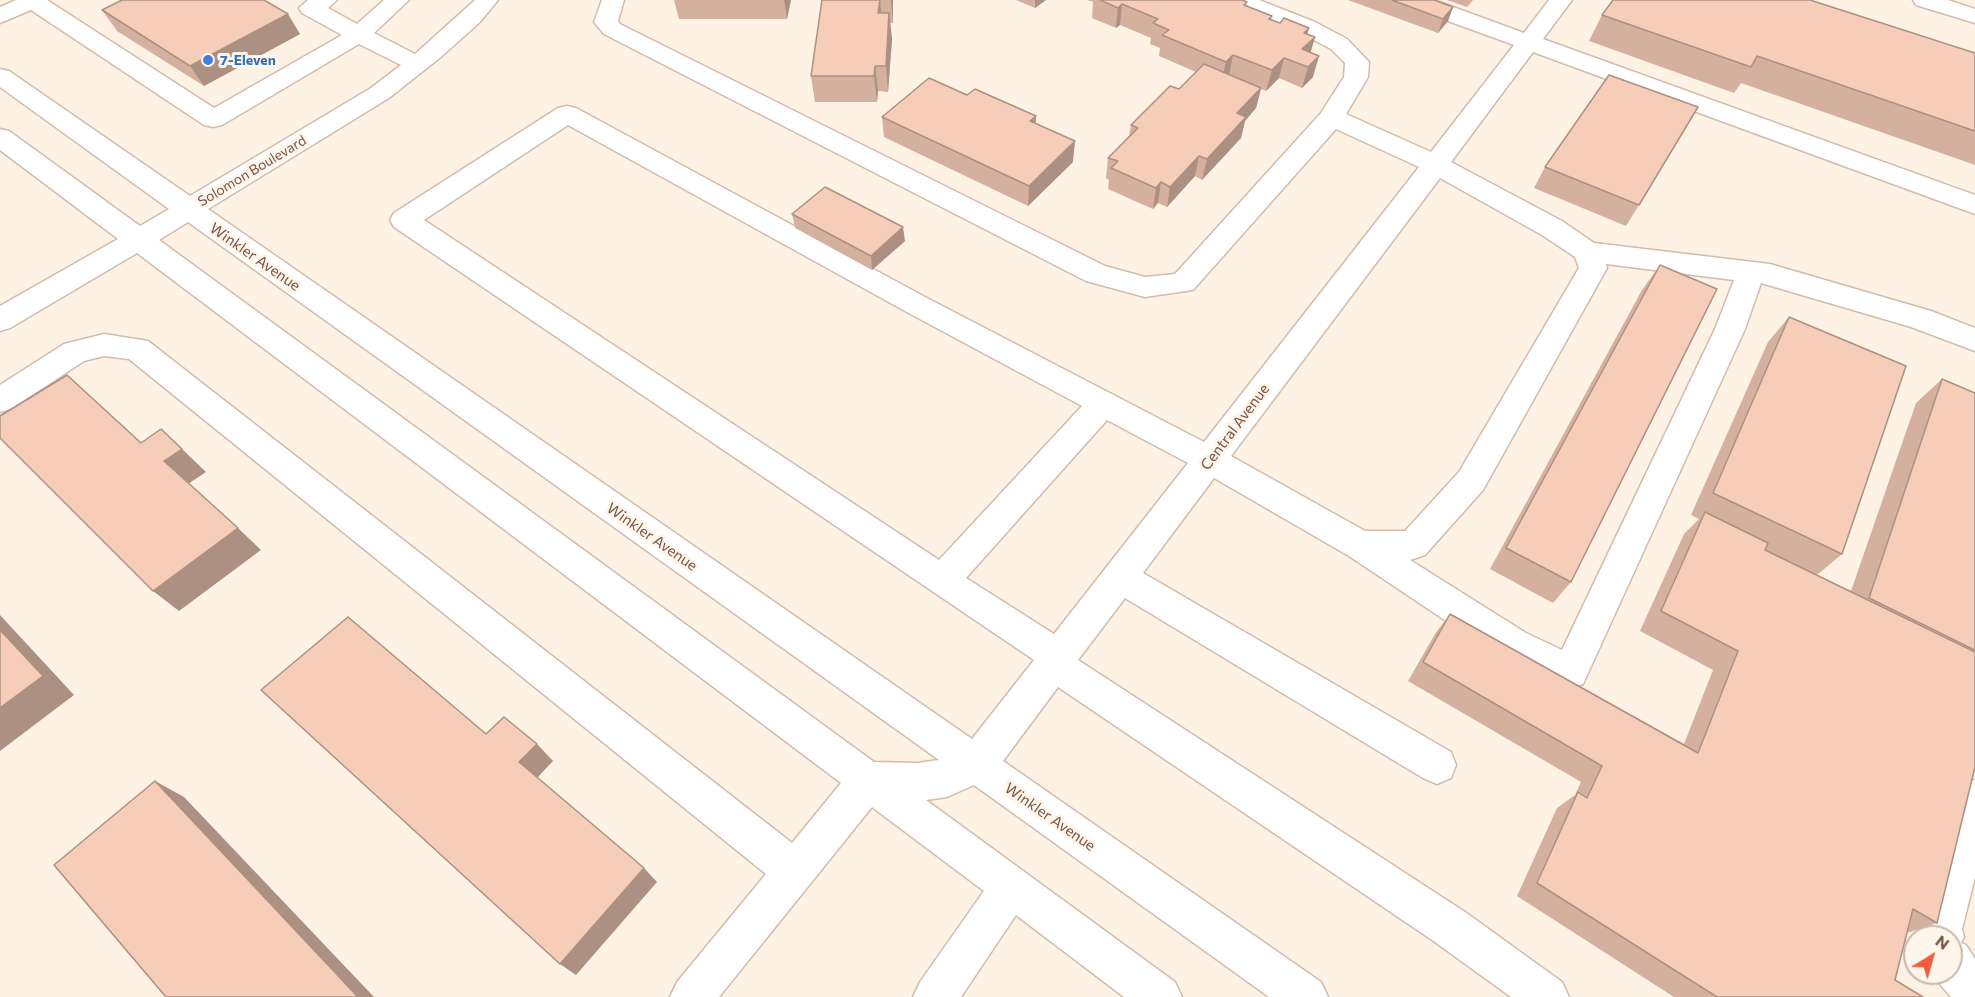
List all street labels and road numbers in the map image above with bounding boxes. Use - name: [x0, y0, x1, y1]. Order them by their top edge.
- street label: Solomon Boulevard: [195, 132, 309, 210]
- street label: Winkler Avenue: [206, 219, 304, 295]
- street label: Central Avenue: [1197, 380, 1273, 474]
- street label: Winkler Avenue: [603, 499, 701, 575]
- street label: Winkler Avenue: [1001, 779, 1099, 855]

